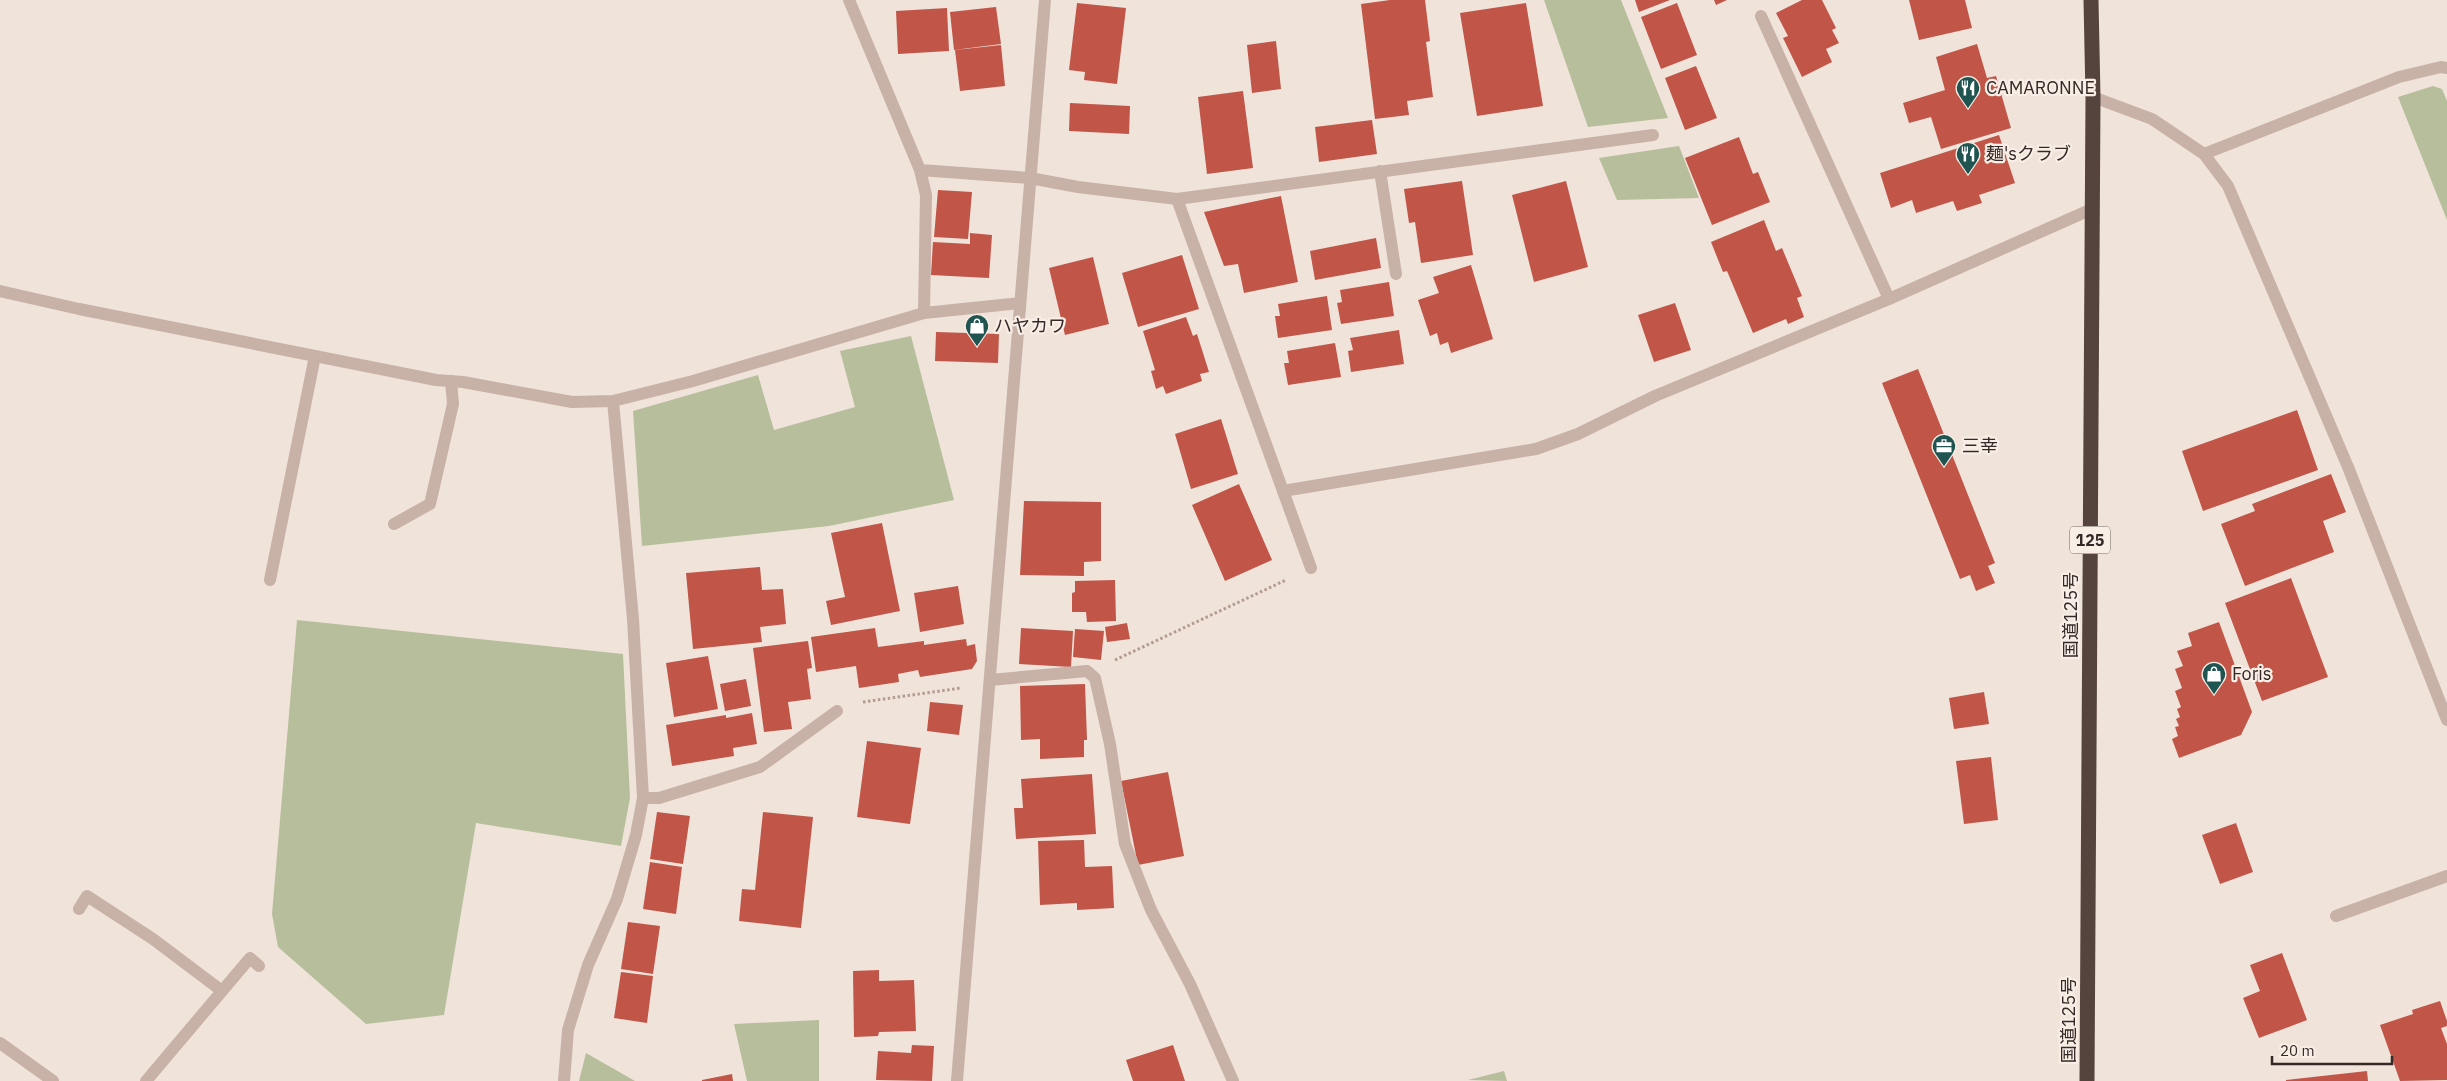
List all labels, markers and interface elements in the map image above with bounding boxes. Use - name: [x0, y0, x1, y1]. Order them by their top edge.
- restaurant icon: CAMARONNE: [1955, 75, 1981, 109]
- place label: CAMARONNE: [1986, 76, 2095, 99]
- restaurant icon: 麺'sクラブ: [1955, 141, 1981, 175]
- place label: 麺'sクラブ: [1986, 142, 2071, 165]
- shop icon: ハヤカワ: [964, 313, 990, 347]
- place label: ハヤカワ: [994, 314, 1066, 337]
- office icon: 三幸: [1931, 433, 1957, 467]
- place label: 三幸: [1962, 434, 1998, 457]
- road number: 125: [2070, 526, 2110, 554]
- street label: 国道125号: [2059, 572, 2082, 658]
- shop icon: Foris: [2201, 661, 2227, 695]
- place label: Foris: [2232, 662, 2272, 685]
- street label: 国道125号: [2057, 977, 2080, 1063]
- scale bar: [2272, 1034, 2392, 1066]
- text: 20 m: [2280, 1041, 2315, 1060]

